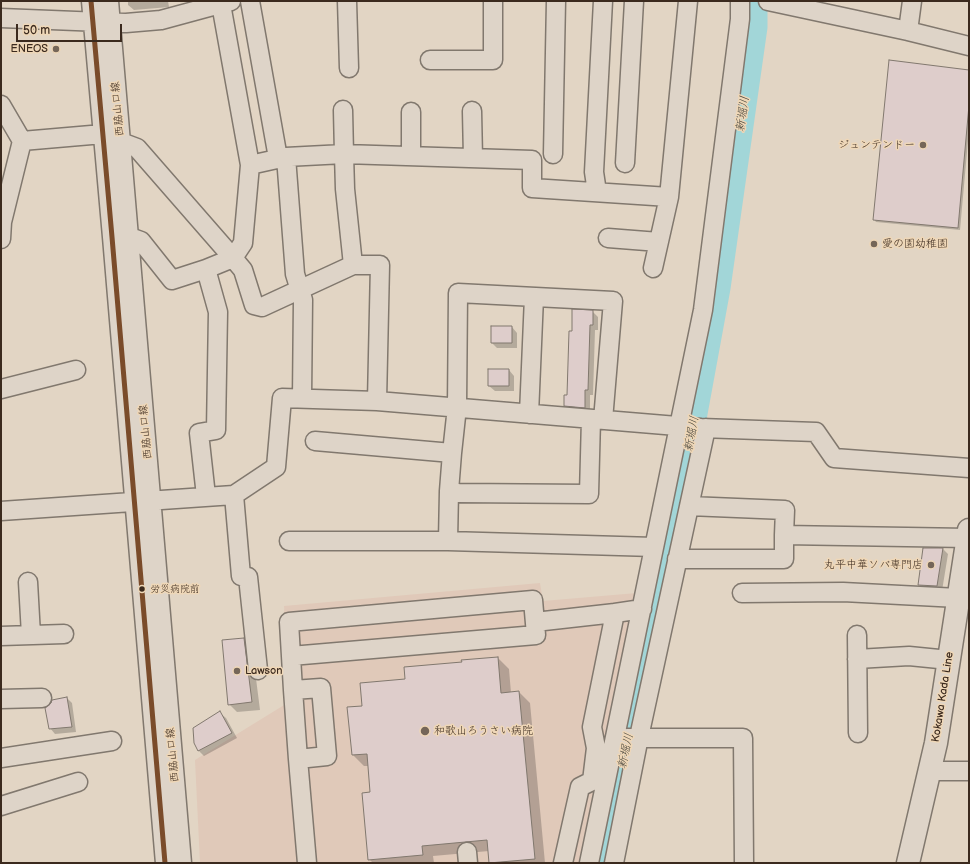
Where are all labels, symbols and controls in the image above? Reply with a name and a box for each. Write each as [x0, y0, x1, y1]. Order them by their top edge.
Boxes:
scale bar [18, 16, 124, 42]
text: 50 m [23, 23, 50, 38]
place label: ENEOS [10, 42, 48, 56]
marker: ENEOS [51, 44, 61, 54]
street label: 西脇山口線 [109, 81, 127, 137]
water label: 新堀川 [733, 95, 753, 133]
place label: ジュンテンドー [838, 138, 915, 152]
marker: ジュンテンドー [918, 140, 928, 150]
place label: 愛の園幼稚園 [882, 237, 948, 251]
marker: 愛の園幼稚園 [869, 239, 879, 249]
street label: 西脇山口線 [137, 404, 155, 460]
water label: 新堀川 [682, 415, 702, 453]
place label: 丸平中華ソバ専門店 [824, 558, 923, 572]
marker: 丸平中華ソバ専門店 [926, 560, 936, 570]
place label: 労災病院前 [150, 583, 200, 595]
marker: 労災病院前 [137, 584, 147, 594]
street label: Kokawa Kada Line [929, 651, 957, 743]
place label: Lawson [245, 664, 282, 678]
marker: Lawson [232, 666, 242, 676]
place label: 和歌山ろうさい病院 [434, 724, 533, 738]
marker: 和歌山ろうさい病院 [419, 725, 431, 737]
street label: 西脇山口線 [164, 727, 182, 783]
water label: 新堀川 [615, 732, 637, 770]

